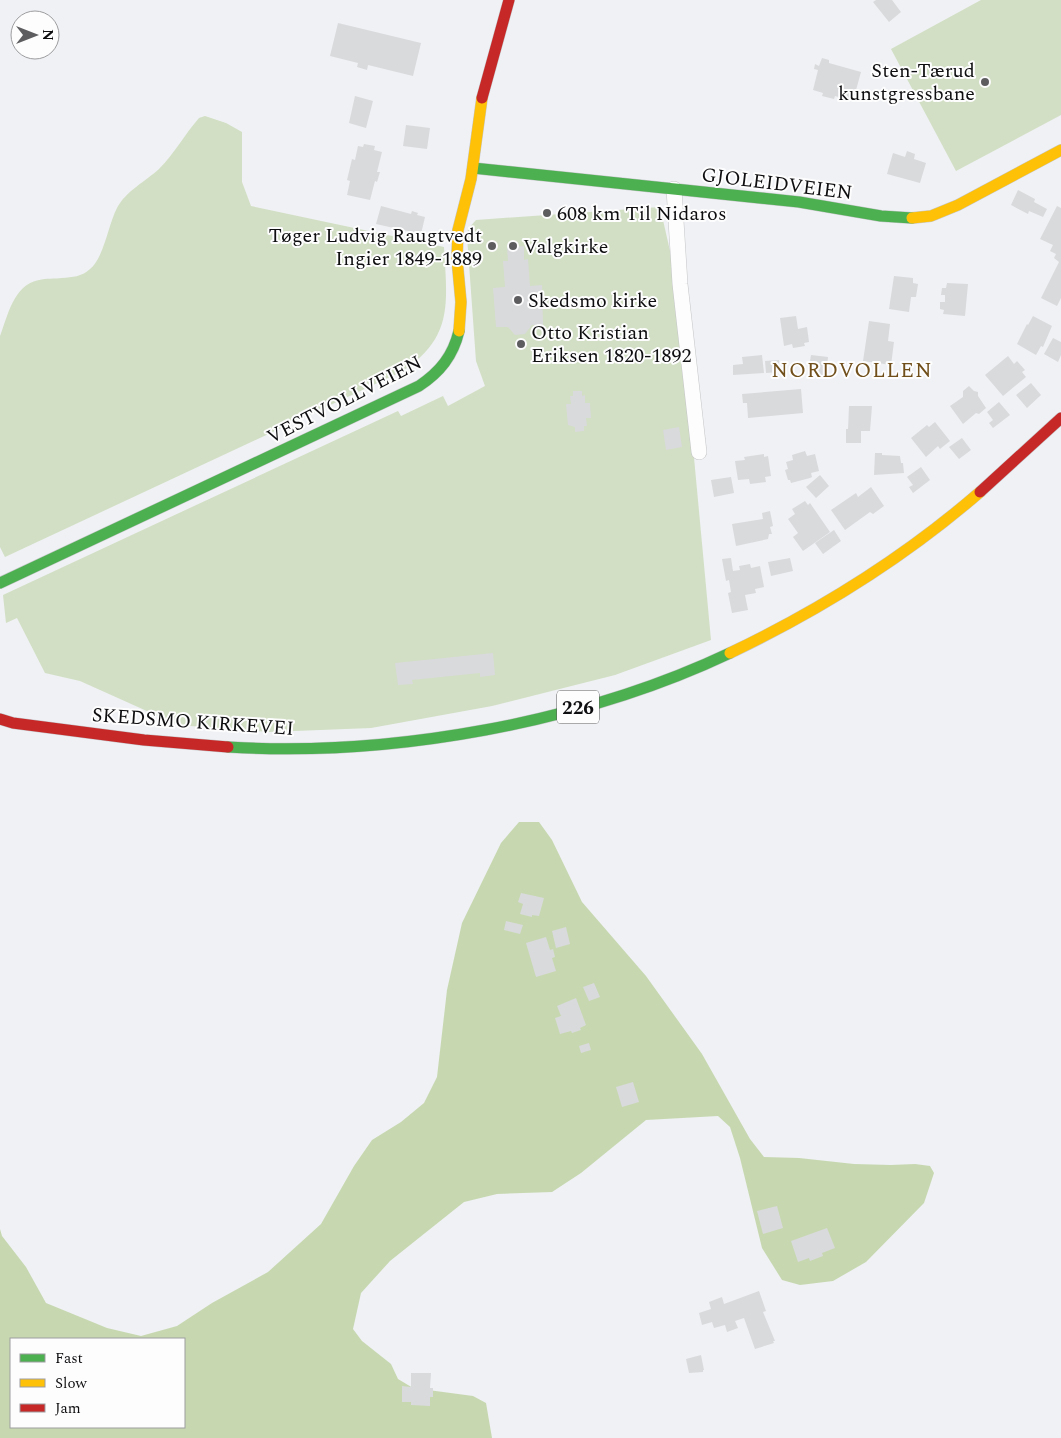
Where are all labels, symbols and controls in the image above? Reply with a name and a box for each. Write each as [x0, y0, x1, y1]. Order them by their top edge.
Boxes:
north arrow [10, 10, 60, 60]
text: N [37, 29, 58, 41]
place label: Sten-Tærud kunstgressbane [838, 56, 975, 109]
marker: Sten-Tærud kunstgressbane [979, 76, 991, 88]
street label: GJOLEIDVEIEN [700, 160, 854, 208]
place label: 608 km Til Nidaros [557, 199, 727, 229]
marker: 608 km Til Nidaros [541, 207, 553, 219]
place label: Tøger Ludvig Raugtvedt Ingier 1849-1889 [269, 221, 482, 274]
place label: Valgkirke [523, 232, 608, 262]
marker: Tøger Ludvig Raugtvedt Ingier 1849-1889 [486, 240, 498, 252]
marker: Valgkirke [507, 240, 519, 252]
place label: Skedsmo kirke [528, 286, 657, 316]
marker: Skedsmo kirke [512, 294, 524, 306]
place label: Otto Kristian Eriksen 1820-1892 [531, 318, 691, 371]
marker: Otto Kristian Eriksen 1820-1892 [515, 338, 527, 350]
street label: VESTVOLLVEIEN [262, 348, 427, 452]
district label: NORDVOLLEN [771, 355, 933, 387]
road number: 226 [557, 690, 599, 724]
street label: SKEDSMO KIRKEVEI [91, 700, 295, 744]
legend [10, 1338, 185, 1428]
text: Fast [55, 1347, 83, 1370]
text: Slow [55, 1372, 87, 1395]
text: Jam [55, 1397, 81, 1420]

